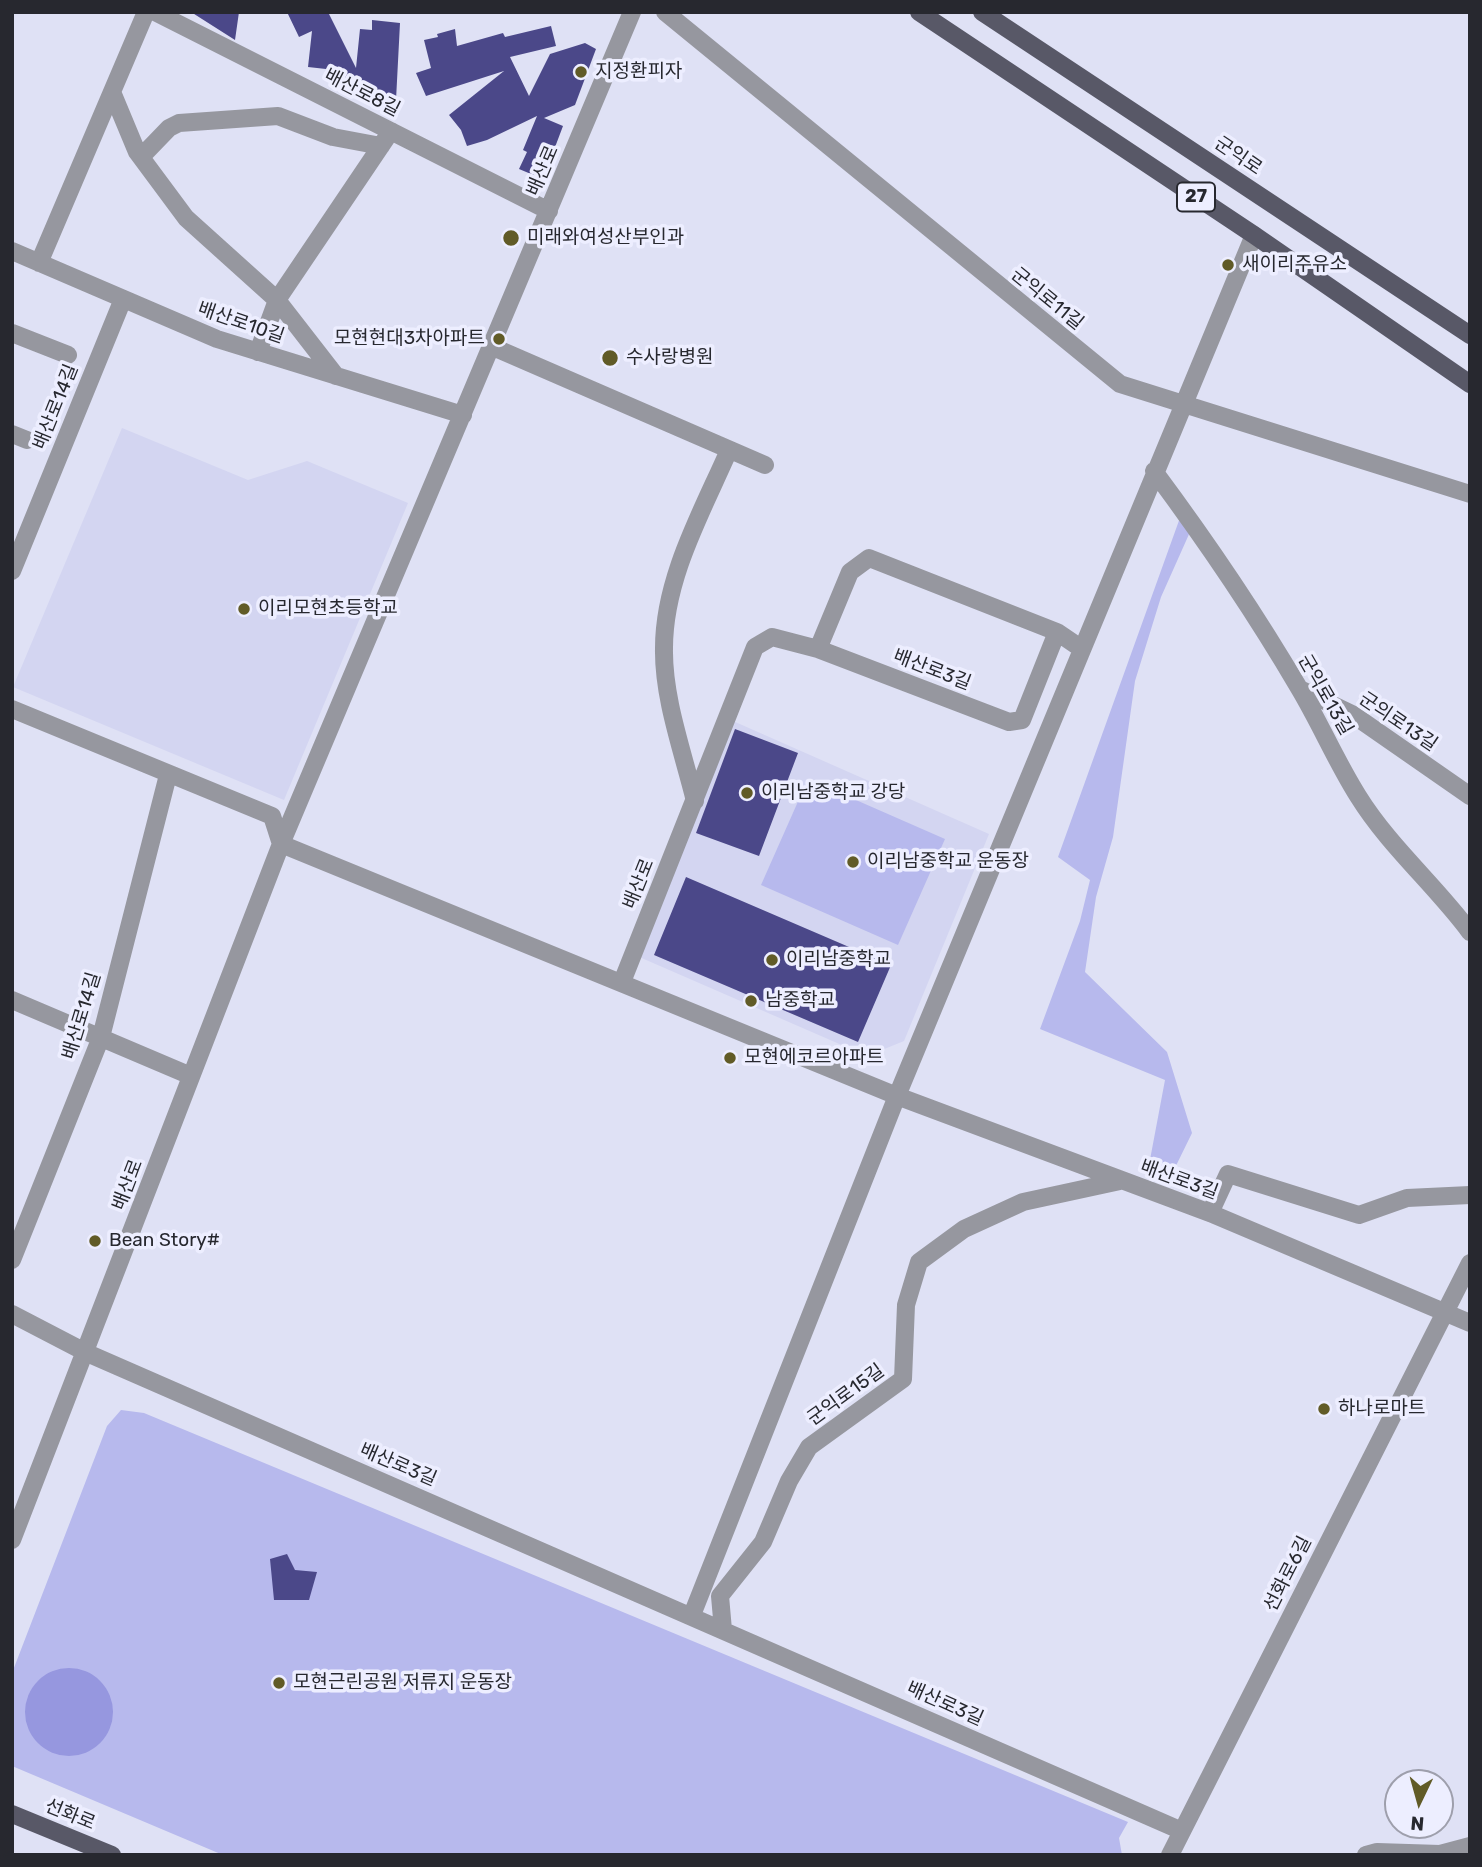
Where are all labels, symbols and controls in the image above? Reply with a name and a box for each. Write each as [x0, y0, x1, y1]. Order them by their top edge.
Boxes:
place label: 지정환피자 [595, 61, 682, 83]
street label: 배산로8길 [320, 64, 404, 122]
marker: 지정환피자 [573, 64, 589, 80]
street label: 군익로 [1210, 132, 1266, 180]
street label: 배산로 [522, 142, 564, 200]
road number: 27 [1177, 182, 1215, 212]
place label: 미래와여성산부인과 [527, 227, 684, 249]
marker: 미래와여성산부인과 [501, 228, 521, 248]
place label: 새이리주유소 [1242, 254, 1347, 276]
marker: 새이리주유소 [1220, 257, 1236, 273]
street label: 군익로11길 [1006, 263, 1088, 335]
street label: 배산로10길 [195, 298, 287, 348]
place label: 모현현대3차아파트 [334, 328, 485, 350]
marker: 모현현대3차아파트 [491, 331, 507, 347]
place label: 수사랑병원 [626, 347, 713, 369]
marker: 수사랑병원 [600, 348, 620, 368]
street label: 배산로14길 [29, 361, 83, 453]
place label: 이리모현초등학교 [258, 598, 398, 620]
marker: 이리모현초등학교 [236, 601, 252, 617]
street label: 배산로3길 [890, 645, 974, 695]
street label: 군익로13길 [1293, 651, 1357, 739]
street label: 군의로13길 [1355, 688, 1441, 756]
place label: 이리남중학교 강당 [761, 782, 905, 804]
marker: 이리남중학교 강당 [739, 785, 755, 801]
place label: 이리남중학교 운동장 [867, 851, 1029, 873]
marker: 이리남중학교 운동장 [845, 854, 861, 870]
street label: 배산로 [619, 855, 659, 913]
place label: 이리남중학교 [786, 949, 891, 971]
marker: 이리남중학교 [764, 952, 780, 968]
street label: 배산로14길 [58, 970, 106, 1062]
place label: 남중학교 [765, 990, 835, 1012]
marker: 남중학교 [743, 993, 759, 1009]
place label: 모현에코르아파트 [744, 1047, 884, 1069]
marker: 모현에코르아파트 [722, 1050, 738, 1066]
street label: 배산로3길 [1137, 1155, 1221, 1205]
street label: 배산로 [108, 1156, 148, 1214]
place label: Bean Story# [109, 1230, 220, 1252]
marker: Bean Story# [87, 1233, 103, 1249]
street label: 군익로15길 [803, 1360, 889, 1430]
place label: 하나로마트 [1338, 1398, 1425, 1420]
marker: 하나로마트 [1316, 1401, 1332, 1417]
street label: 배산로3길 [356, 1439, 440, 1491]
street label: 선화로6길 [1259, 1533, 1317, 1615]
place label: 모현근린공원 저류지 운동장 [293, 1672, 512, 1694]
marker: 모현근린공원 저류지 운동장 [271, 1675, 287, 1691]
street label: 배산로3길 [903, 1677, 987, 1731]
north arrow [1384, 1769, 1454, 1839]
street label: 선화로 [41, 1795, 99, 1835]
text: N [1409, 1811, 1425, 1835]

